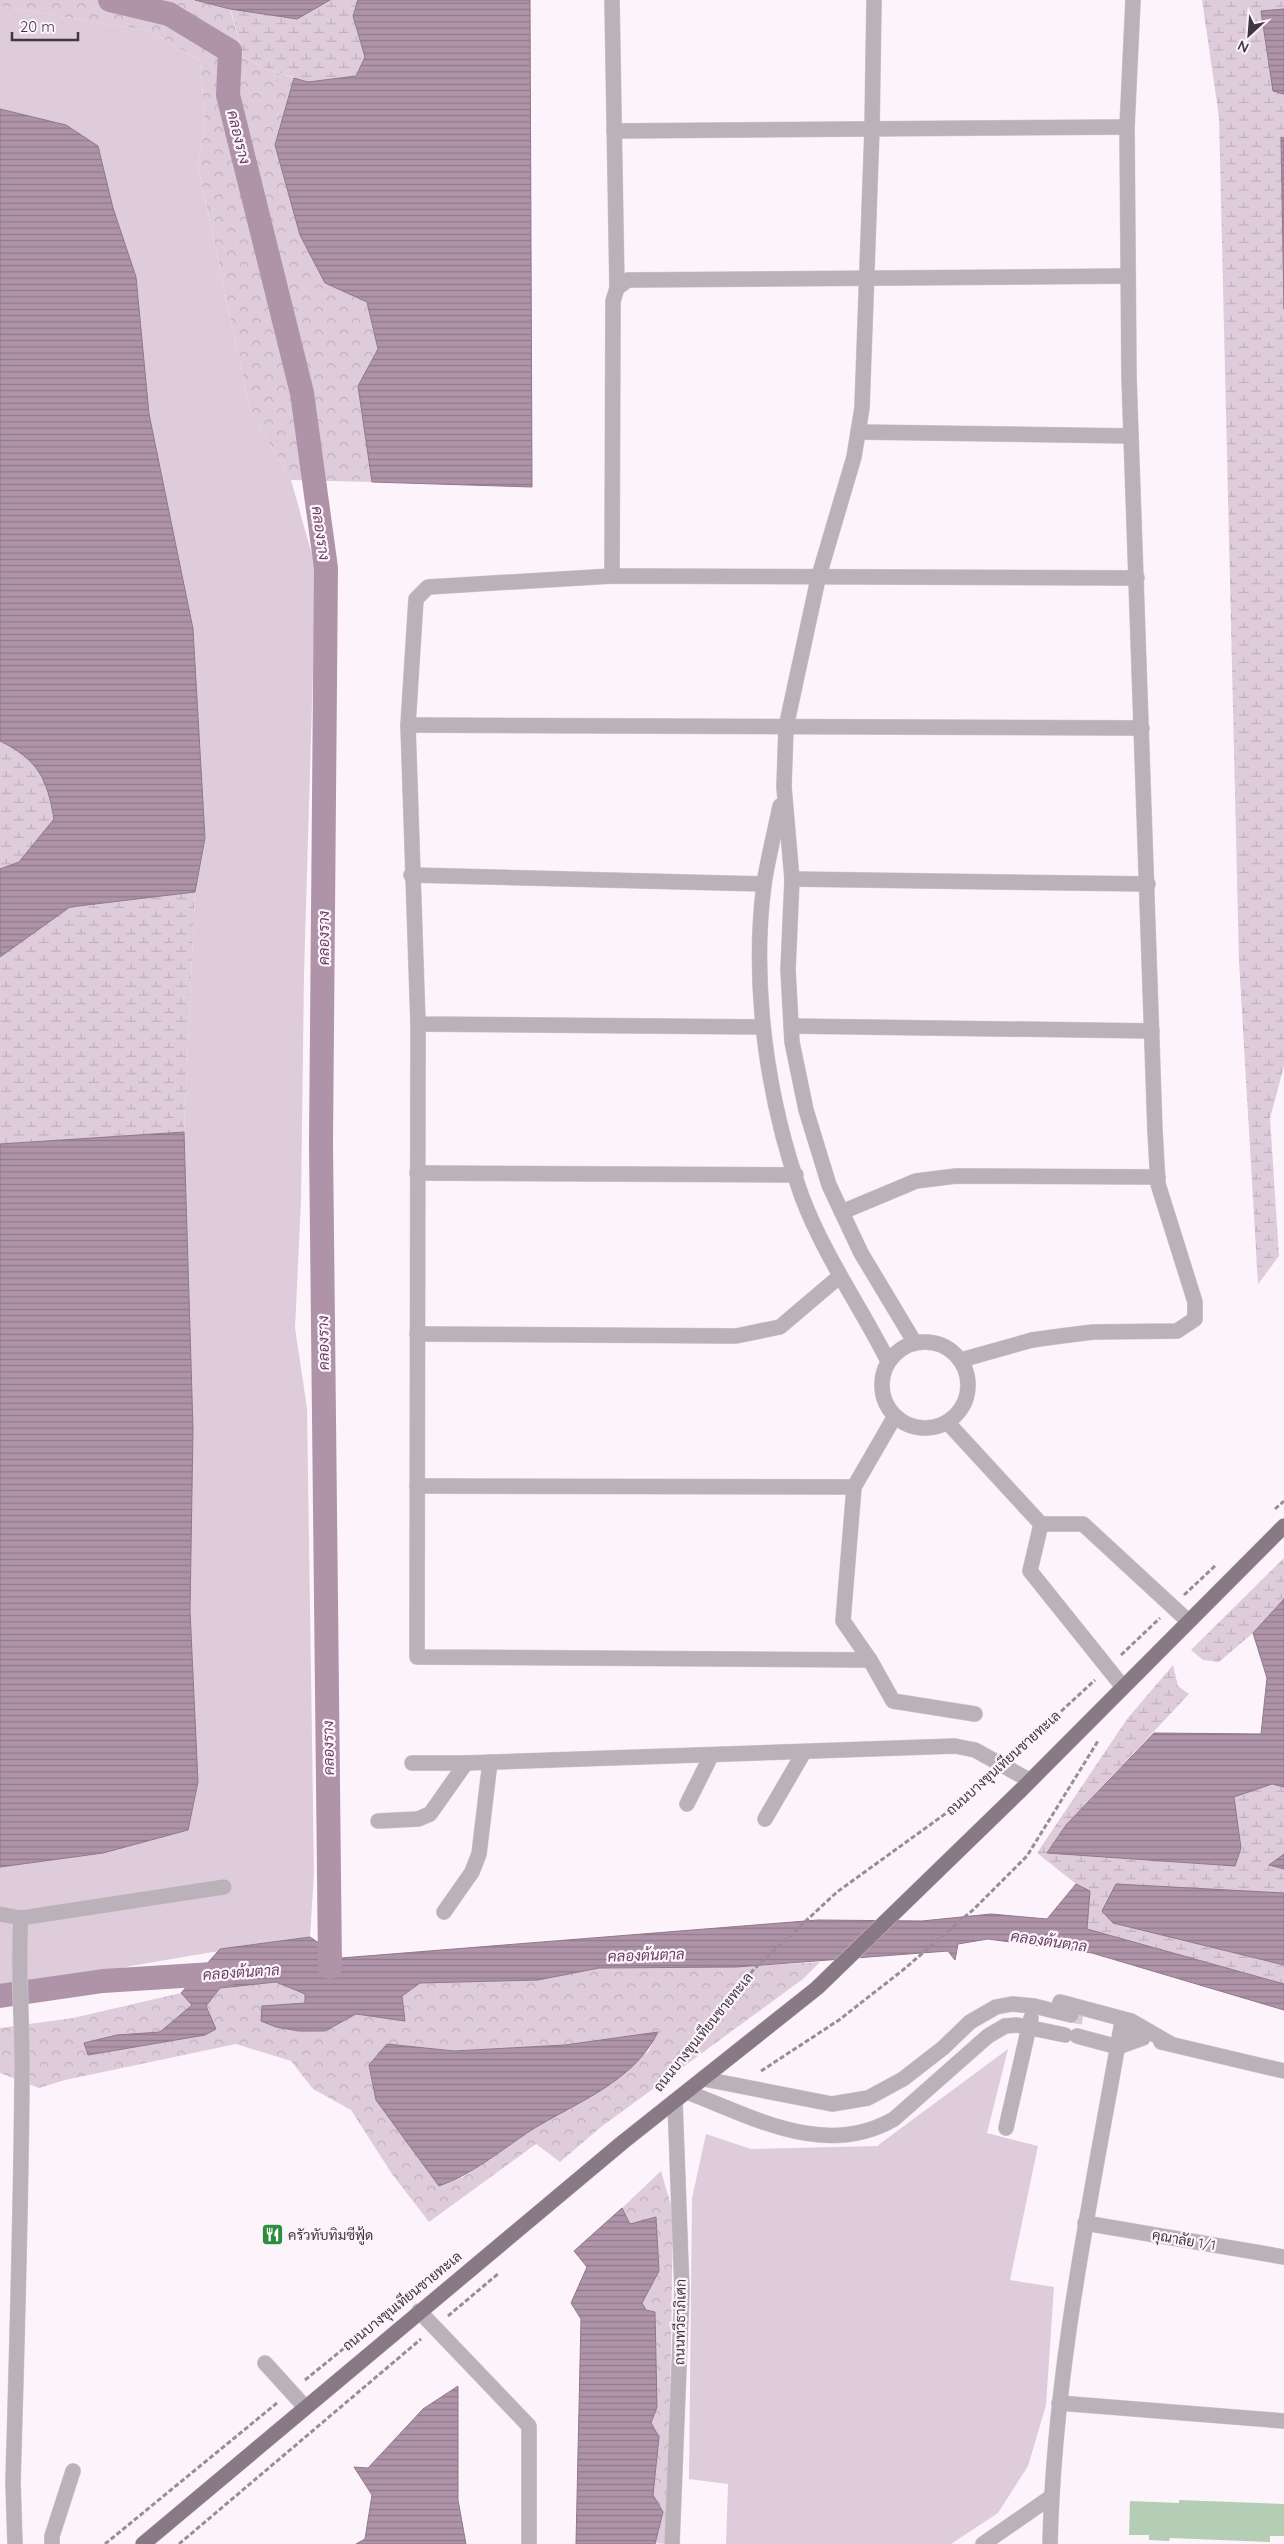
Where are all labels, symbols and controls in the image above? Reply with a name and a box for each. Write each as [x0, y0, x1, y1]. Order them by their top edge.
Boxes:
scale bar [12, 10, 79, 42]
north arrow [1224, 10, 1274, 60]
text: 20 m [20, 17, 55, 36]
text: N [1235, 36, 1252, 57]
water label: คลองราง [223, 108, 255, 166]
water label: คลองราง [308, 505, 334, 562]
water label: คลองราง [314, 910, 333, 965]
water label: คลองราง [313, 1315, 333, 1371]
street label: ถนนบางขุนเทียนชายทะเล [942, 1707, 1065, 1820]
water label: คลองราง [318, 1720, 338, 1776]
water label: คลองต้นตาล [1009, 1926, 1089, 1956]
water label: คลองต้นตาล [607, 1944, 685, 1966]
water label: คลองต้นตาล [202, 1960, 280, 1984]
street label: ถนนบางขุนเทียนชายทะเล [649, 1969, 757, 2096]
restaurant icon: ครัวทับทิมซีฟู้ด [260, 2223, 284, 2247]
place label: ครัวทับทิมซีฟู้ด [288, 2226, 373, 2245]
street label: คุณาลัย 1/1 [1151, 2226, 1217, 2255]
street label: ถนนบางขุนเทียนชายทะเล [339, 2247, 466, 2355]
street label: ถนนทวีธาภิเศก [670, 2279, 690, 2365]

